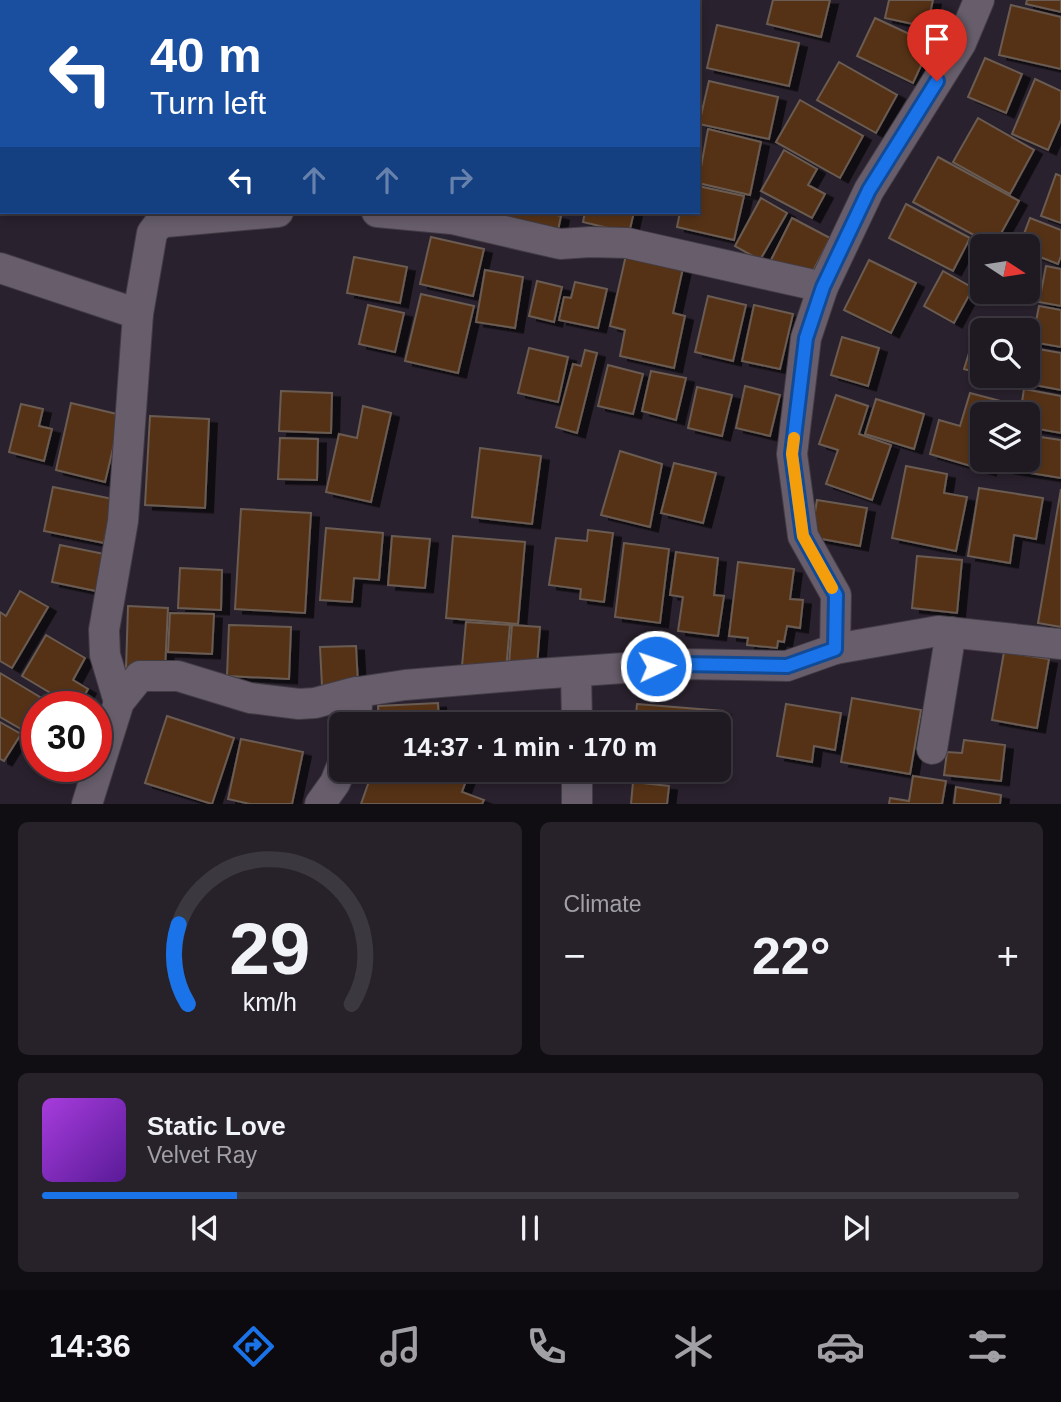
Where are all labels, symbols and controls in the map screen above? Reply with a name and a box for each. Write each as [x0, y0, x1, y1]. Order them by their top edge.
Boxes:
pin [907, 9, 967, 81]
icon: arrive [918, 20, 956, 58]
icon: left [35, 28, 126, 119]
text: 40 m [150, 28, 262, 82]
text: Turn left [150, 85, 266, 121]
icon: left [222, 161, 260, 199]
icon: ahead [295, 161, 333, 199]
icon: ahead [368, 161, 406, 199]
icon: right [441, 161, 479, 199]
north arrow [970, 234, 1040, 304]
map controls [970, 234, 1040, 472]
button: search [970, 318, 1040, 388]
button: layers [970, 402, 1040, 472]
position arrow [619, 629, 693, 703]
speed limit sign: 30 [21, 691, 112, 782]
text: 14:37 · 1 min · 170 m [403, 732, 657, 762]
text: Climate [564, 891, 641, 917]
text: 29 [229, 909, 310, 990]
text: 22° [752, 927, 831, 985]
text: − [564, 935, 586, 977]
text: + [997, 935, 1019, 977]
text: km/h [243, 988, 297, 1016]
text: Static Love [147, 1111, 286, 1141]
text: Velvet Ray [147, 1142, 257, 1168]
icon: previous [186, 1209, 224, 1247]
icon: pause [511, 1209, 549, 1247]
icon: next [837, 1209, 875, 1247]
icon: directions [229, 1322, 278, 1371]
icon: music [376, 1322, 425, 1371]
icon: phone [522, 1322, 571, 1371]
icon: climate [669, 1322, 718, 1371]
icon: car [816, 1322, 865, 1371]
icon: filters [963, 1322, 1012, 1371]
text: 14:36 [49, 1328, 131, 1364]

